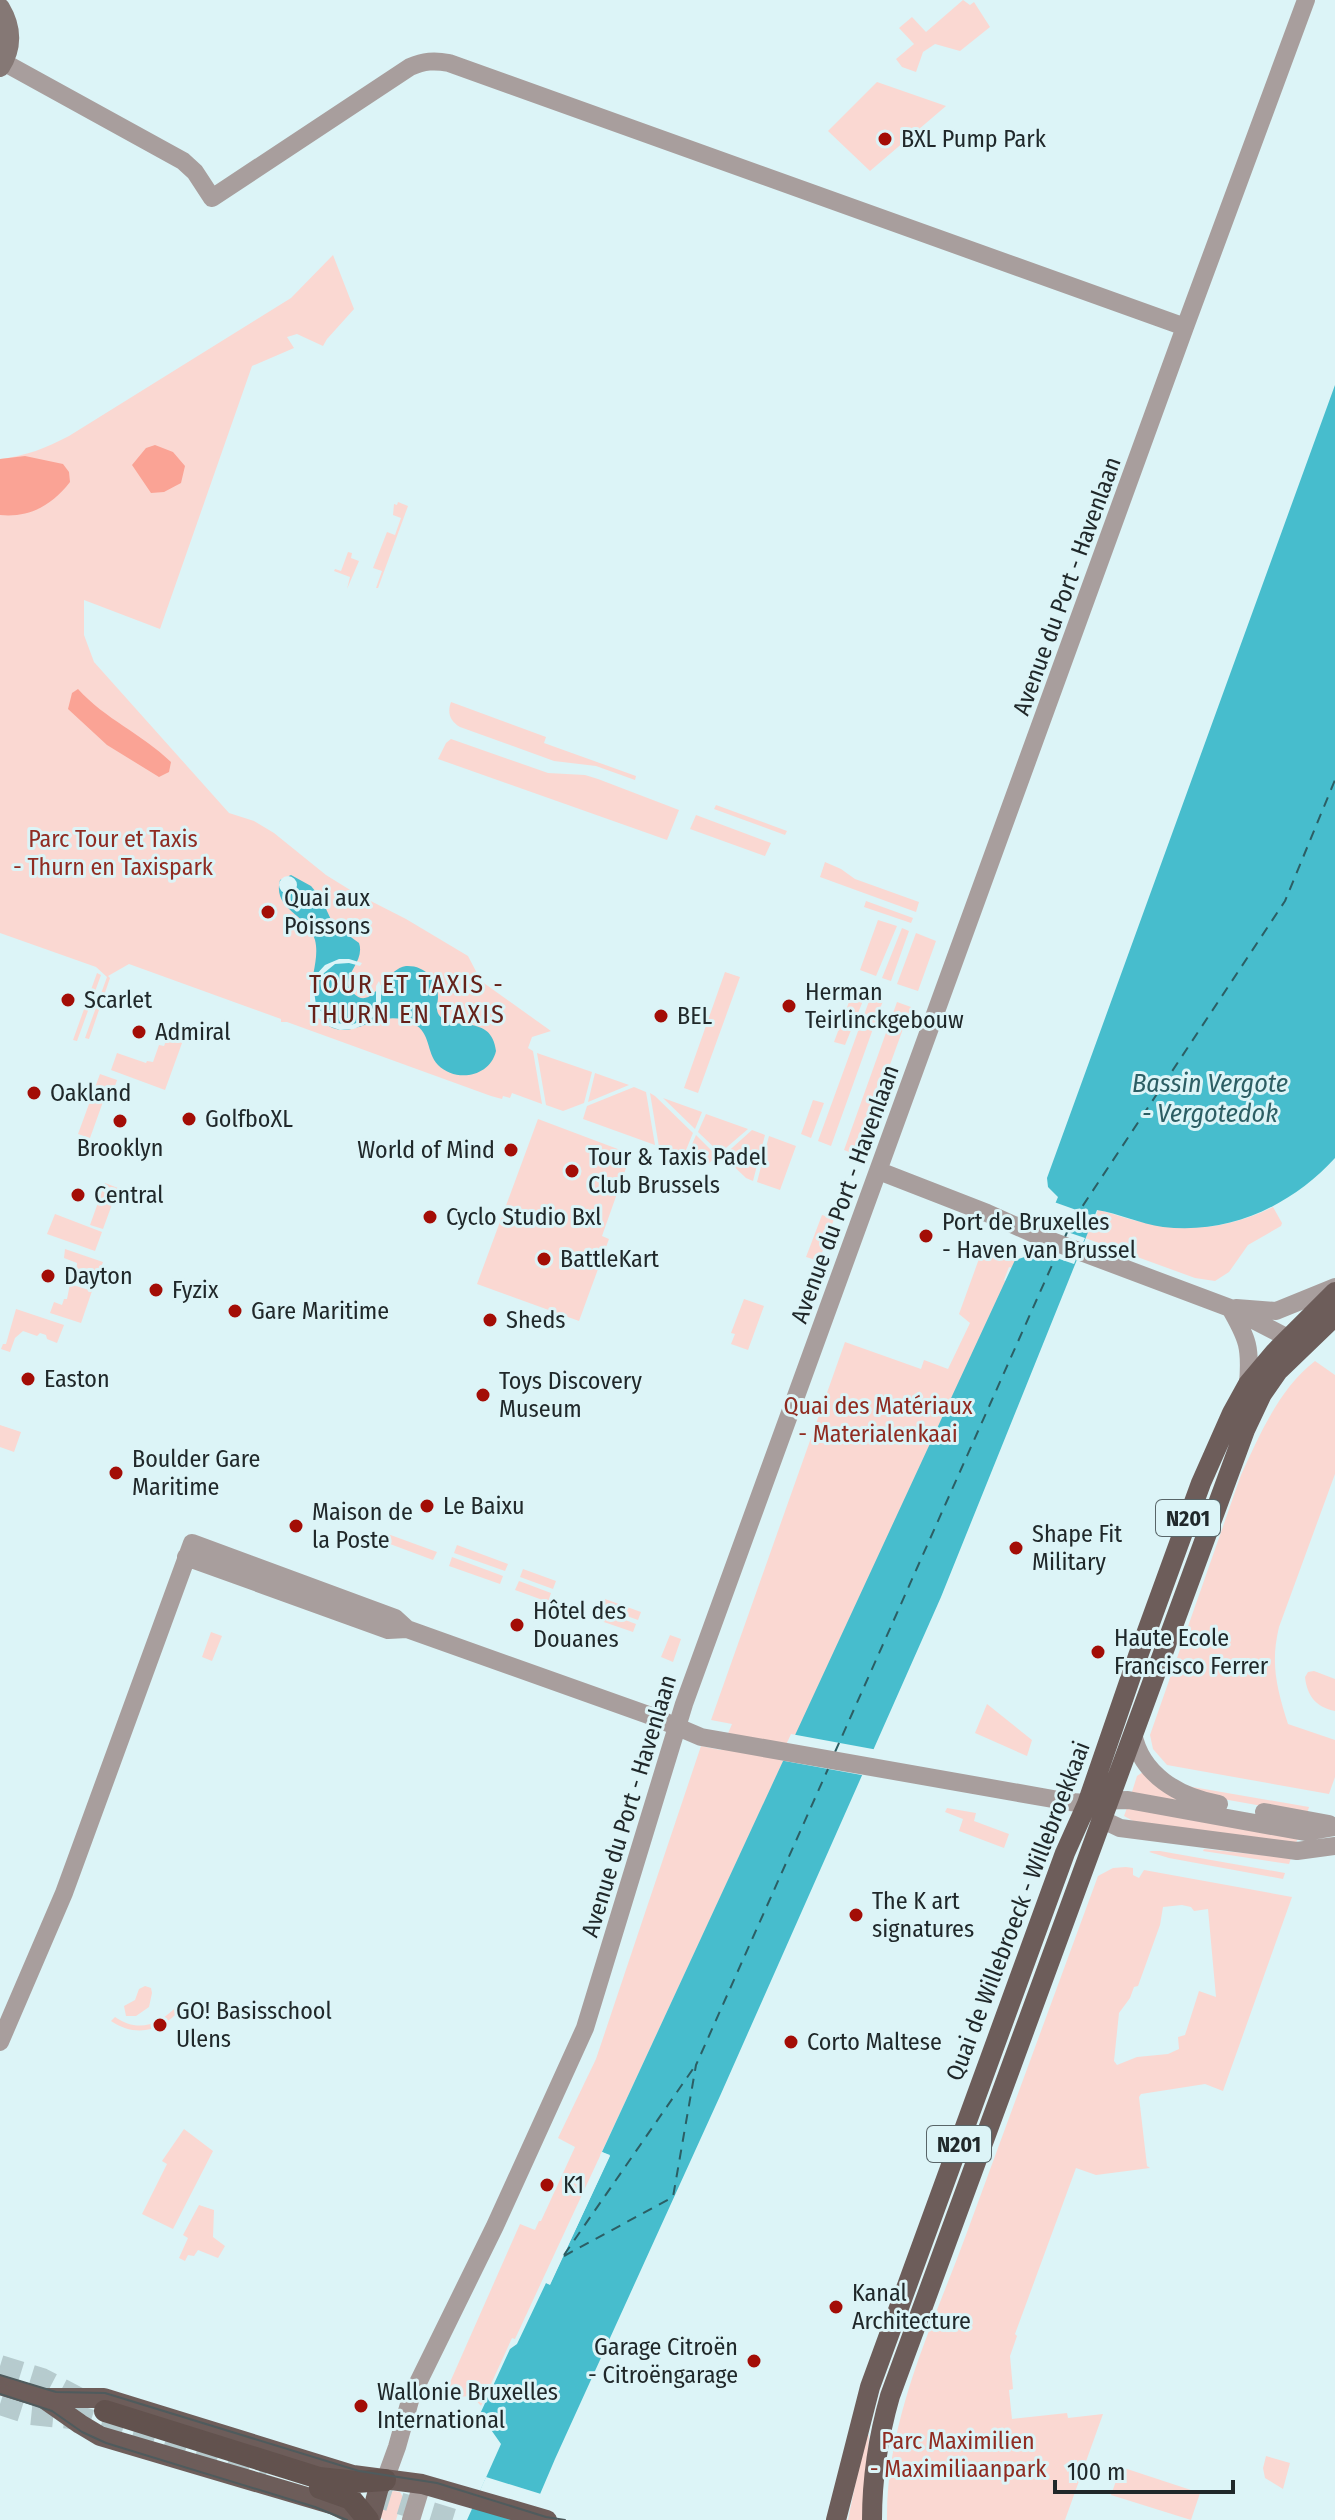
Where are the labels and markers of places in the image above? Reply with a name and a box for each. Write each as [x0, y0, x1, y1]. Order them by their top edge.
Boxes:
place label: BXL Pump Park [901, 125, 1047, 153]
marker: BXL Pump Park [876, 130, 894, 148]
place label: Quai aux Poissons [284, 884, 370, 940]
marker: Quai aux Poissons [259, 903, 277, 921]
place label: Herman Teirlinckgebouw [805, 978, 964, 1034]
place label: Scarlet [84, 986, 152, 1014]
marker: Scarlet [59, 991, 77, 1009]
marker: Herman Teirlinckgebouw [780, 997, 798, 1015]
place label: BEL [677, 1002, 712, 1030]
marker: BEL [652, 1007, 670, 1025]
place label: Admiral [155, 1018, 230, 1046]
marker: Admiral [130, 1023, 148, 1041]
place label: Oakland [50, 1079, 131, 1107]
marker: Oakland [25, 1084, 43, 1102]
place label: GolfboXL [205, 1105, 293, 1133]
marker: GolfboXL [180, 1110, 198, 1128]
marker: Brooklyn [111, 1112, 129, 1130]
place label: Brooklyn [77, 1134, 163, 1162]
place label: World of Mind [357, 1136, 495, 1164]
marker: World of Mind [502, 1141, 520, 1159]
place label: Tour & Taxis Padel Club Brussels [588, 1143, 767, 1199]
marker: Tour & Taxis Padel Club Brussels [563, 1162, 581, 1180]
place label: Central [94, 1181, 164, 1209]
marker: Central [69, 1186, 87, 1204]
place label: Cyclo Studio Bxl [446, 1203, 602, 1231]
marker: Cyclo Studio Bxl [421, 1208, 439, 1226]
place label: Port de Bruxelles - Haven van Brussel [942, 1208, 1136, 1264]
marker: Port de Bruxelles - Haven van Brussel [917, 1227, 935, 1245]
place label: BattleKart [560, 1245, 659, 1273]
marker: BattleKart [535, 1250, 553, 1268]
place label: Dayton [64, 1262, 133, 1290]
marker: Dayton [39, 1267, 57, 1285]
place label: Fyzix [172, 1276, 219, 1304]
marker: Fyzix [147, 1281, 165, 1299]
place label: Gare Maritime [251, 1297, 389, 1325]
marker: Gare Maritime [226, 1302, 244, 1320]
place label: Sheds [506, 1306, 566, 1334]
marker: Sheds [481, 1311, 499, 1329]
place label: Easton [44, 1365, 110, 1393]
place label: Toys Discovery Museum [499, 1367, 642, 1423]
marker: Easton [19, 1370, 37, 1388]
marker: Toys Discovery Museum [474, 1386, 492, 1404]
place label: Boulder Gare Maritime [132, 1445, 260, 1501]
marker: Boulder Gare Maritime [107, 1464, 125, 1482]
place label: Le Baixu [443, 1492, 524, 1520]
marker: Le Baixu [418, 1497, 436, 1515]
place label: Maison de la Poste [312, 1498, 413, 1554]
marker: Maison de la Poste [287, 1517, 305, 1535]
place label: Shape Fit Military [1032, 1520, 1122, 1576]
marker: Shape Fit Military [1007, 1539, 1025, 1557]
place label: Hôtel des Douanes [533, 1597, 626, 1653]
marker: Hôtel des Douanes [508, 1616, 526, 1634]
place label: Haute Ecole Francisco Ferrer [1114, 1624, 1269, 1680]
marker: Haute Ecole Francisco Ferrer [1089, 1643, 1107, 1661]
place label: The K art signatures [872, 1887, 974, 1943]
marker: The K art signatures [847, 1906, 865, 1924]
place label: GO! Basisschool Ulens [176, 1997, 332, 2053]
marker: GO! Basisschool Ulens [151, 2016, 169, 2034]
place label: Corto Maltese [807, 2028, 942, 2056]
marker: Corto Maltese [782, 2033, 800, 2051]
place label: K1 [563, 2171, 584, 2199]
marker: K1 [538, 2176, 556, 2194]
place label: Kanal Architecture [852, 2279, 971, 2335]
marker: Kanal Architecture [827, 2298, 845, 2316]
place label: Garage Citroën - Citroëngarage [588, 2333, 738, 2389]
marker: Garage Citroën - Citroëngarage [745, 2352, 763, 2370]
place label: Wallonie Bruxelles International [377, 2378, 558, 2434]
marker: Wallonie Bruxelles International [352, 2397, 370, 2415]

